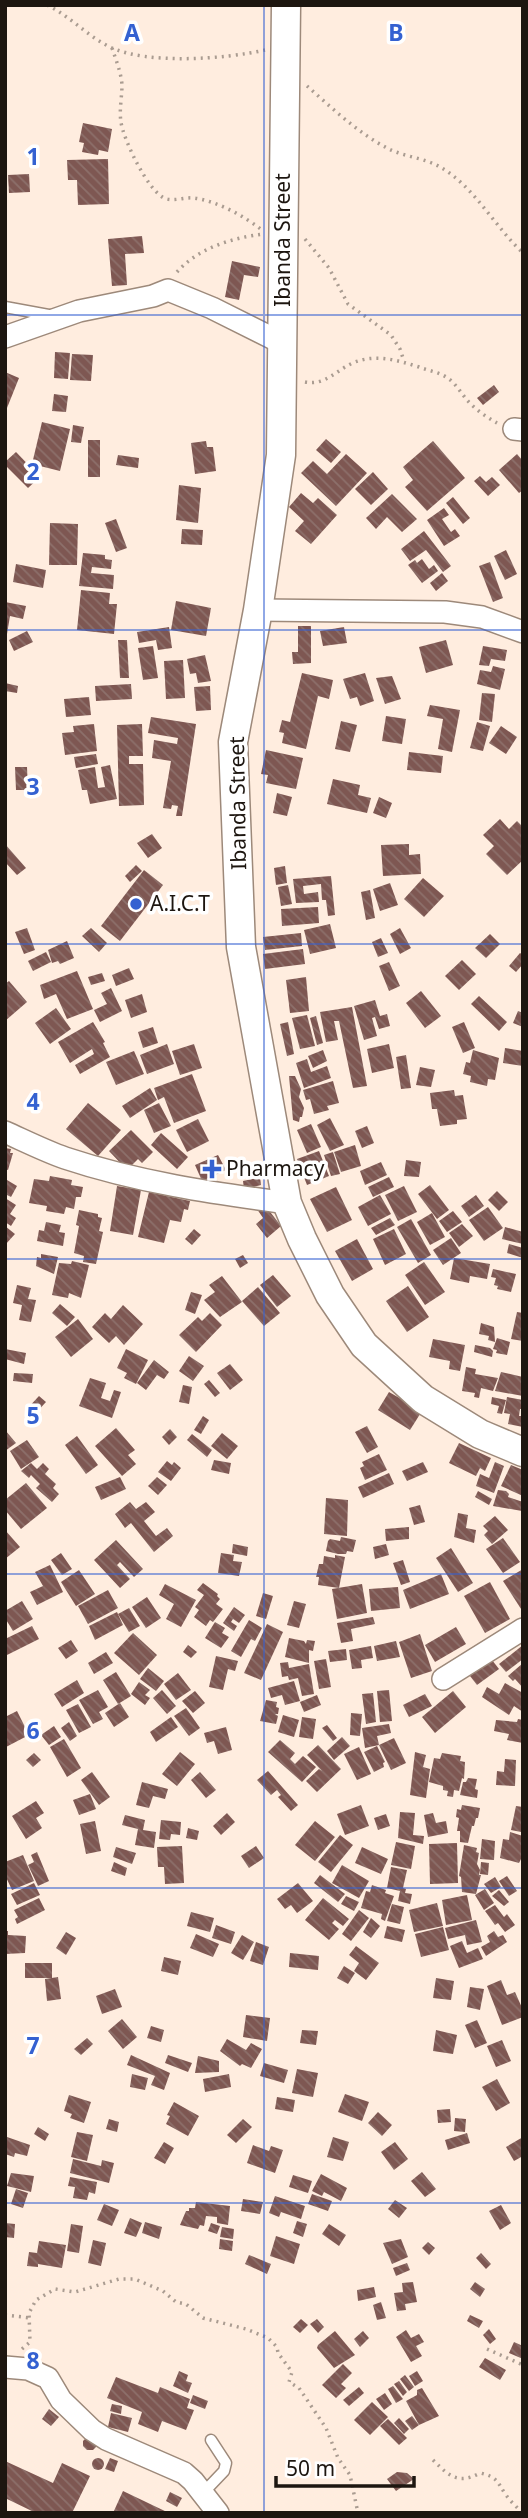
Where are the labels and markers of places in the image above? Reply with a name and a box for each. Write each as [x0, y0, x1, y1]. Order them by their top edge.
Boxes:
place label: A.I.C.T [150, 889, 210, 917]
marker: A.I.C.T [128, 896, 144, 912]
place label: Pharmacy [226, 1154, 325, 1182]
marker: Pharmacy [204, 1161, 220, 1177]

